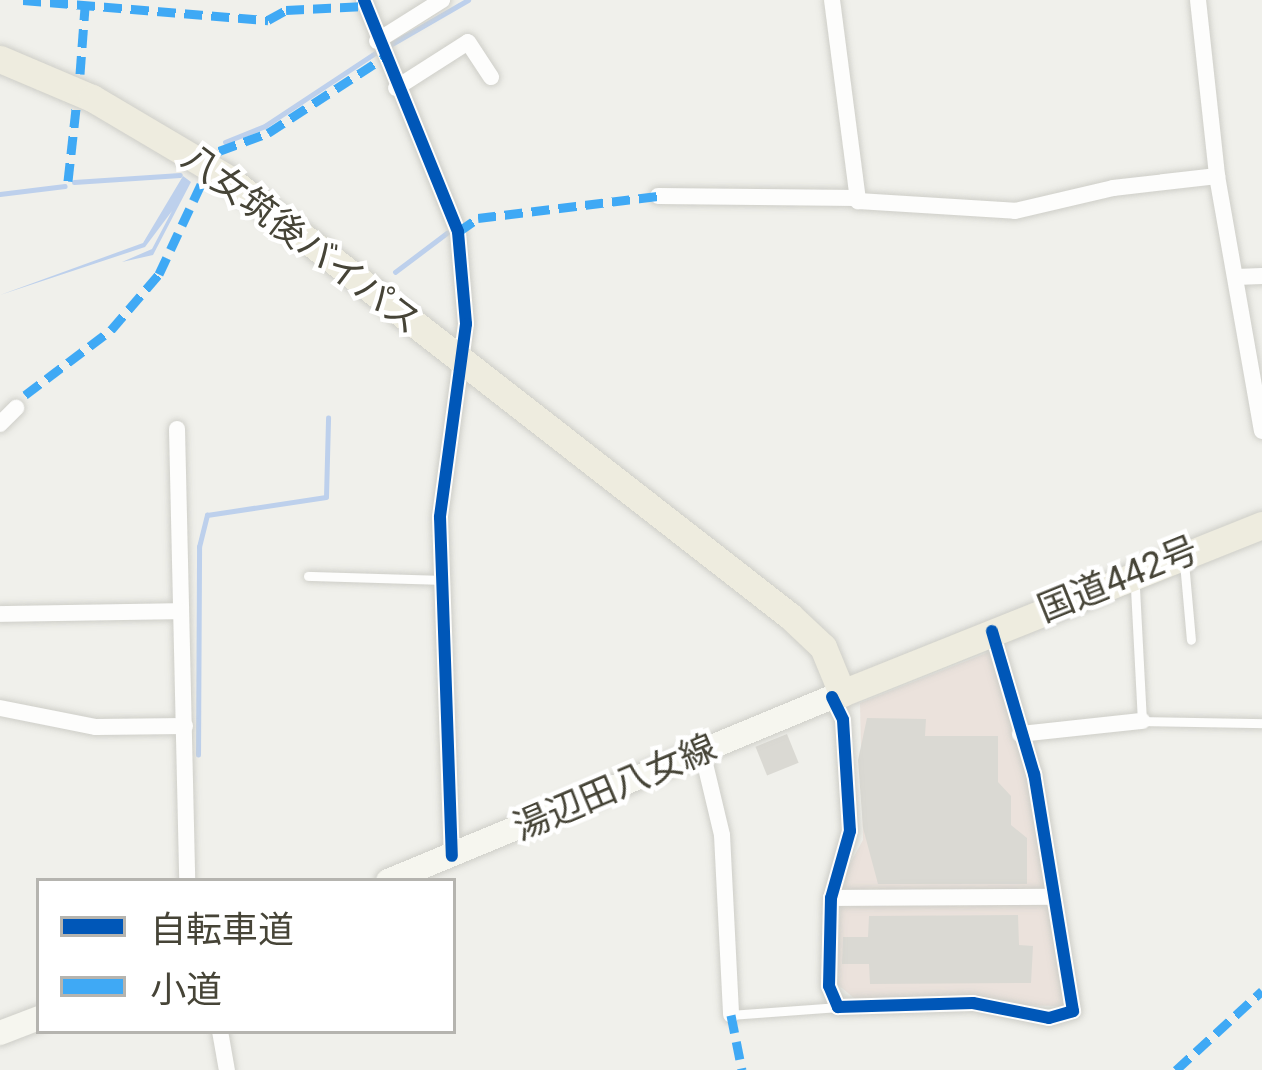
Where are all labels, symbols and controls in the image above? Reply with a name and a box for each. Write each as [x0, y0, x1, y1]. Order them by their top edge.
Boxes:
street label: 八女筑後バイパス [173, 136, 429, 344]
street label: 国道442号 [1032, 528, 1204, 632]
street label: 湯辺田八女線 [507, 726, 723, 850]
legend [36, 878, 456, 1034]
text: 自転車道 [150, 909, 294, 951]
text: 小道 [150, 969, 222, 1011]

